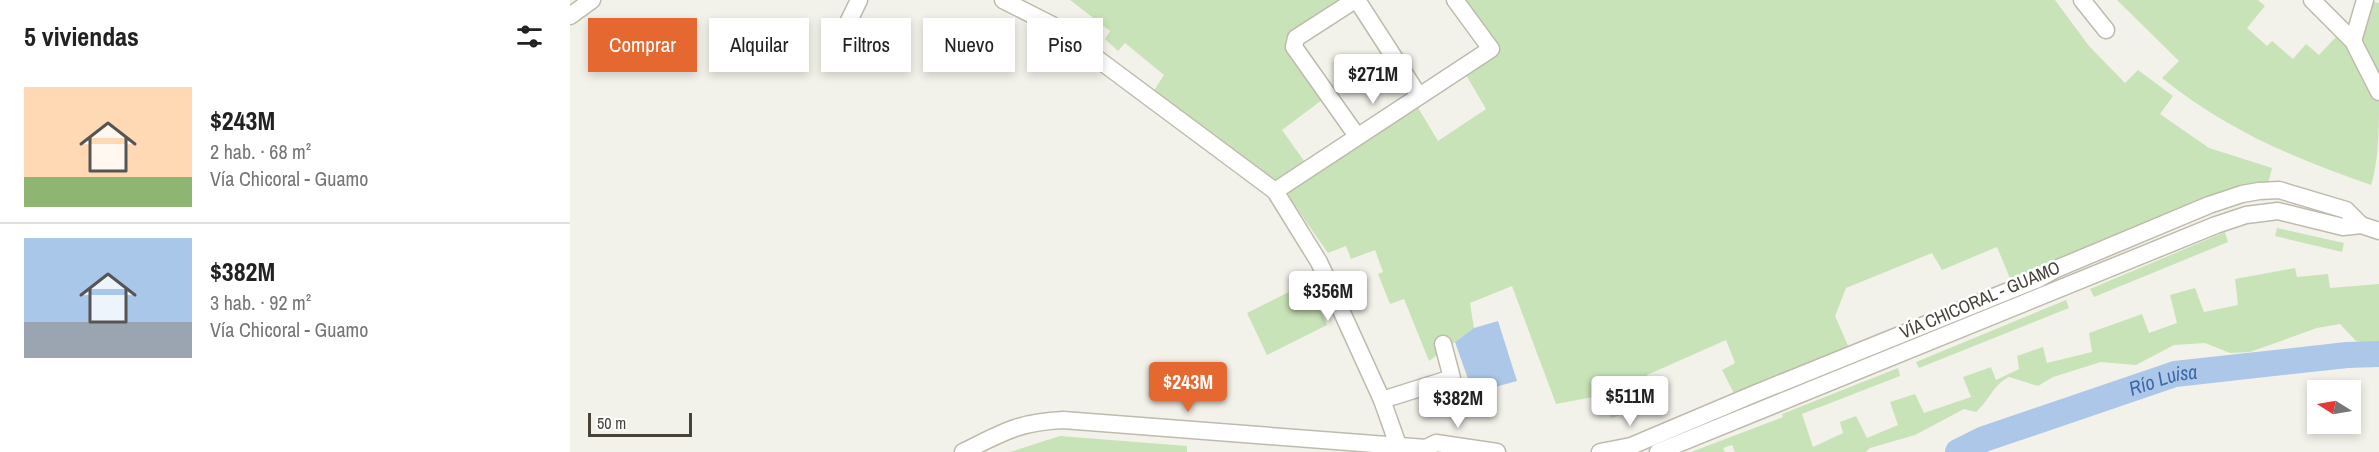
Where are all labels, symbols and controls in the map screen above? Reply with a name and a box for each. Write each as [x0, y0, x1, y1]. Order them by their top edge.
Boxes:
chip: Comprar [588, 18, 697, 72]
chip: Alquilar [709, 18, 809, 72]
chip: Filtros [821, 18, 911, 72]
chip: Nuevo [923, 18, 1015, 72]
chip: Piso [1027, 18, 1103, 72]
text: 5 viviendas [24, 19, 139, 54]
icon: filters [513, 20, 546, 53]
pin: $271M [1331, 54, 1415, 105]
text: $271M [1348, 60, 1398, 87]
text: $243M [210, 103, 275, 138]
icon: home [72, 111, 144, 183]
text: 2 hab. · 68 m² [210, 138, 311, 165]
text: Vía Chicoral - Guamo [210, 165, 368, 192]
text: $382M [210, 254, 275, 289]
street label: VÍA CHICORAL - GUAMO [1896, 254, 2064, 345]
icon: home [72, 262, 144, 334]
pin: $356M [1286, 271, 1370, 322]
text: $356M [1303, 277, 1353, 304]
text: 3 hab. · 92 m² [210, 289, 311, 316]
text: Vía Chicoral - Guamo [210, 316, 368, 343]
water label: Río Luisa [2125, 358, 2199, 402]
pin: $243M [1146, 362, 1230, 413]
text: $243M [1163, 368, 1213, 395]
pin: $511M [1588, 376, 1672, 427]
pin: $382M [1416, 378, 1500, 429]
north arrow [2307, 380, 2361, 434]
map controls [2307, 380, 2361, 434]
text: $511M [1605, 382, 1655, 409]
text: $382M [1433, 384, 1483, 411]
scale bar [588, 410, 692, 438]
text: 50 m [597, 412, 626, 434]

